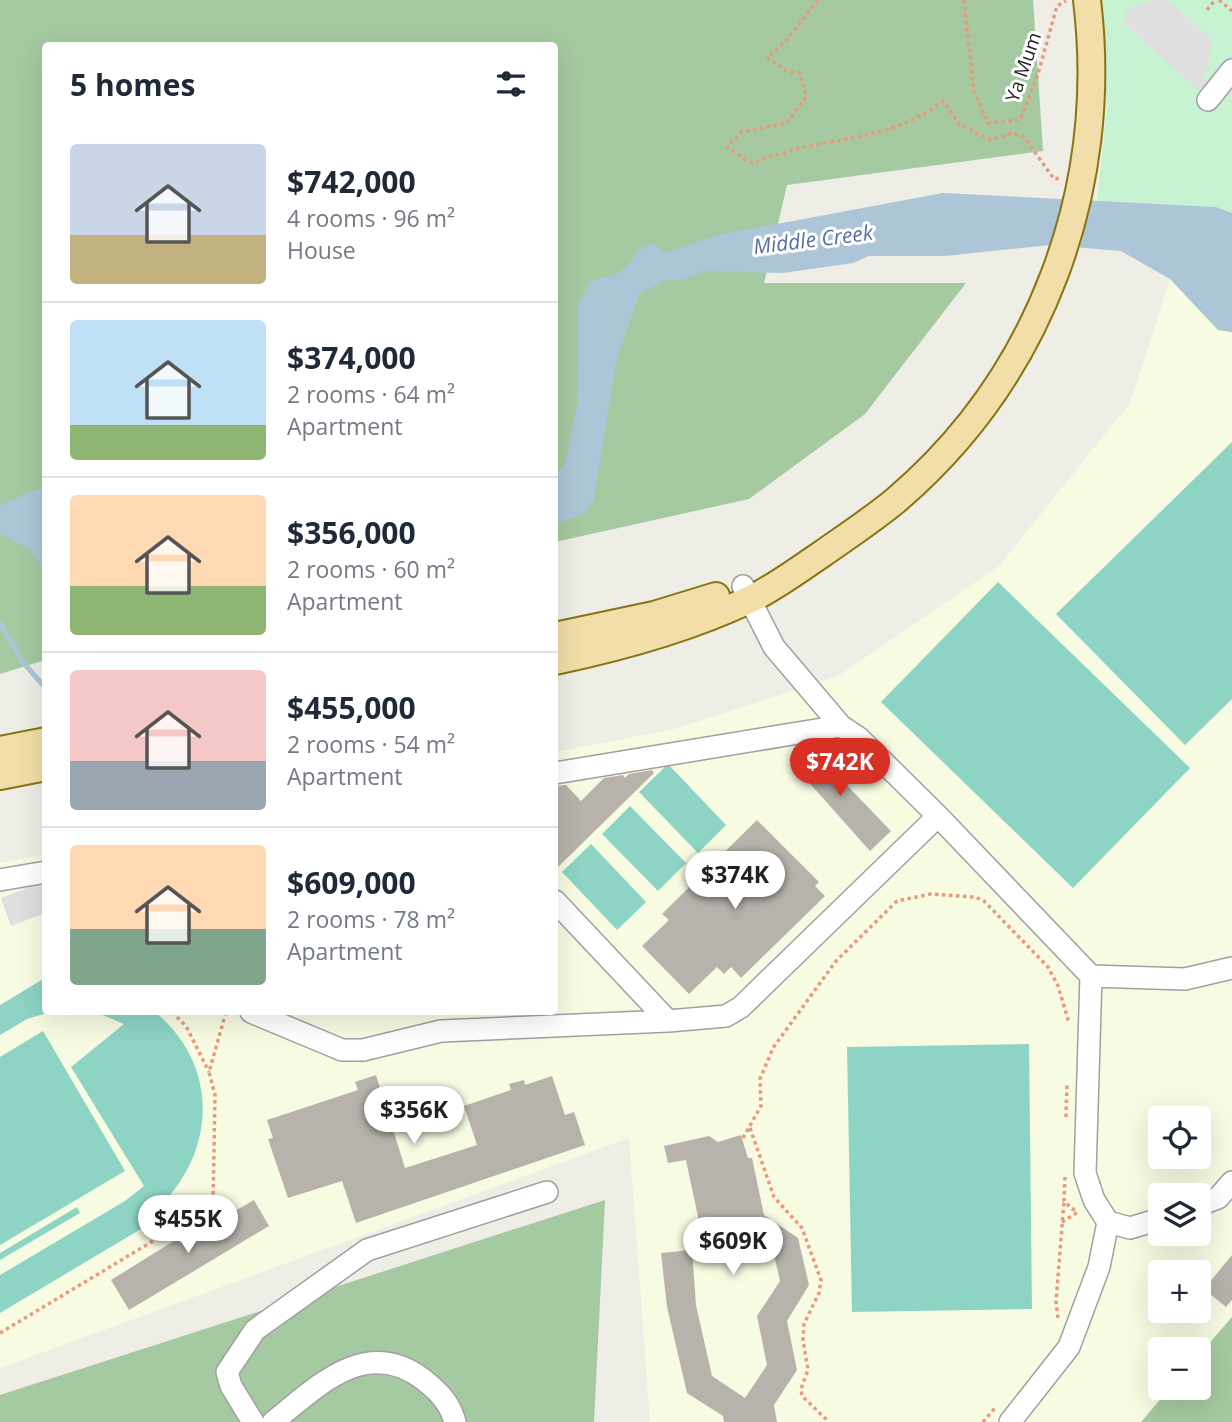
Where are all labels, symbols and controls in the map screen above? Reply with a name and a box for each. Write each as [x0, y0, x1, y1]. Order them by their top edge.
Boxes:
street label: Ya Mum [999, 29, 1047, 105]
text: 5 homes [70, 64, 195, 105]
icon: filters [492, 65, 530, 103]
text: $742,000 [287, 161, 416, 202]
icon: home [126, 172, 210, 256]
text: 4 rooms · 96 m² [287, 202, 455, 234]
water label: Middle Creek [752, 218, 875, 260]
text: House [287, 234, 356, 266]
text: $374,000 [287, 337, 416, 378]
icon: home [126, 348, 210, 432]
text: 2 rooms · 64 m² [287, 378, 455, 410]
text: Apartment [287, 410, 403, 442]
text: $356,000 [287, 512, 416, 553]
icon: home [126, 523, 210, 607]
text: 2 rooms · 60 m² [287, 553, 455, 585]
text: Apartment [287, 585, 403, 617]
text: $455,000 [287, 687, 416, 728]
icon: home [126, 698, 210, 782]
text: 2 rooms · 54 m² [287, 728, 455, 760]
pin: $742K [791, 738, 889, 798]
text: $742K [806, 745, 874, 777]
text: Apartment [287, 760, 403, 792]
pin: $374K [686, 852, 784, 911]
text: $374K [701, 858, 769, 890]
text: $609,000 [287, 862, 416, 903]
icon: home [126, 873, 210, 957]
text: 2 rooms · 78 m² [287, 903, 455, 935]
text: Apartment [287, 935, 403, 967]
pin: $356K [365, 1086, 463, 1146]
text: $356K [380, 1093, 448, 1125]
map controls [1148, 1106, 1211, 1400]
button: locate [1148, 1106, 1211, 1169]
button: layers [1148, 1183, 1211, 1246]
pin: $455K [139, 1196, 237, 1255]
text: $455K [154, 1202, 222, 1234]
pin: $609K [684, 1218, 782, 1277]
text: $609K [699, 1224, 767, 1256]
button: + [1148, 1260, 1211, 1323]
button: − [1148, 1337, 1211, 1400]

